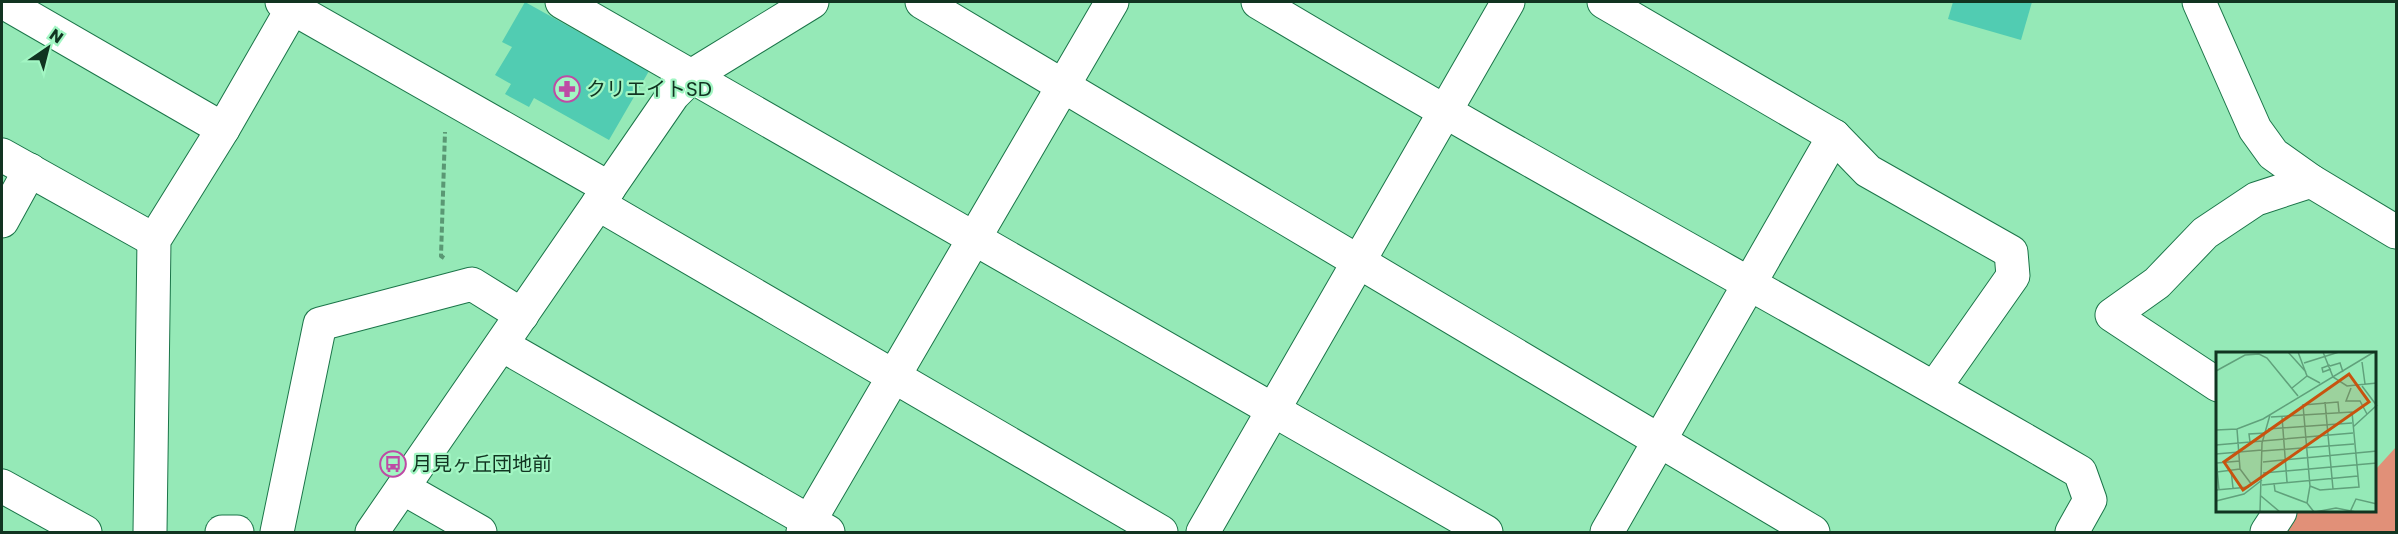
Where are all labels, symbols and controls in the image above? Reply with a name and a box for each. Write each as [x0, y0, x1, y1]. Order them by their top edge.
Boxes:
north arrow [18, 18, 78, 78]
text: N [45, 23, 68, 49]
pharmacy icon: クリエイトSD [552, 74, 582, 104]
place label: クリエイトSD [586, 75, 712, 103]
inset map [2216, 352, 2377, 513]
bus stop icon: 月見ヶ丘団地前 [378, 449, 408, 479]
place label: 月見ヶ丘団地前 [412, 450, 552, 478]

